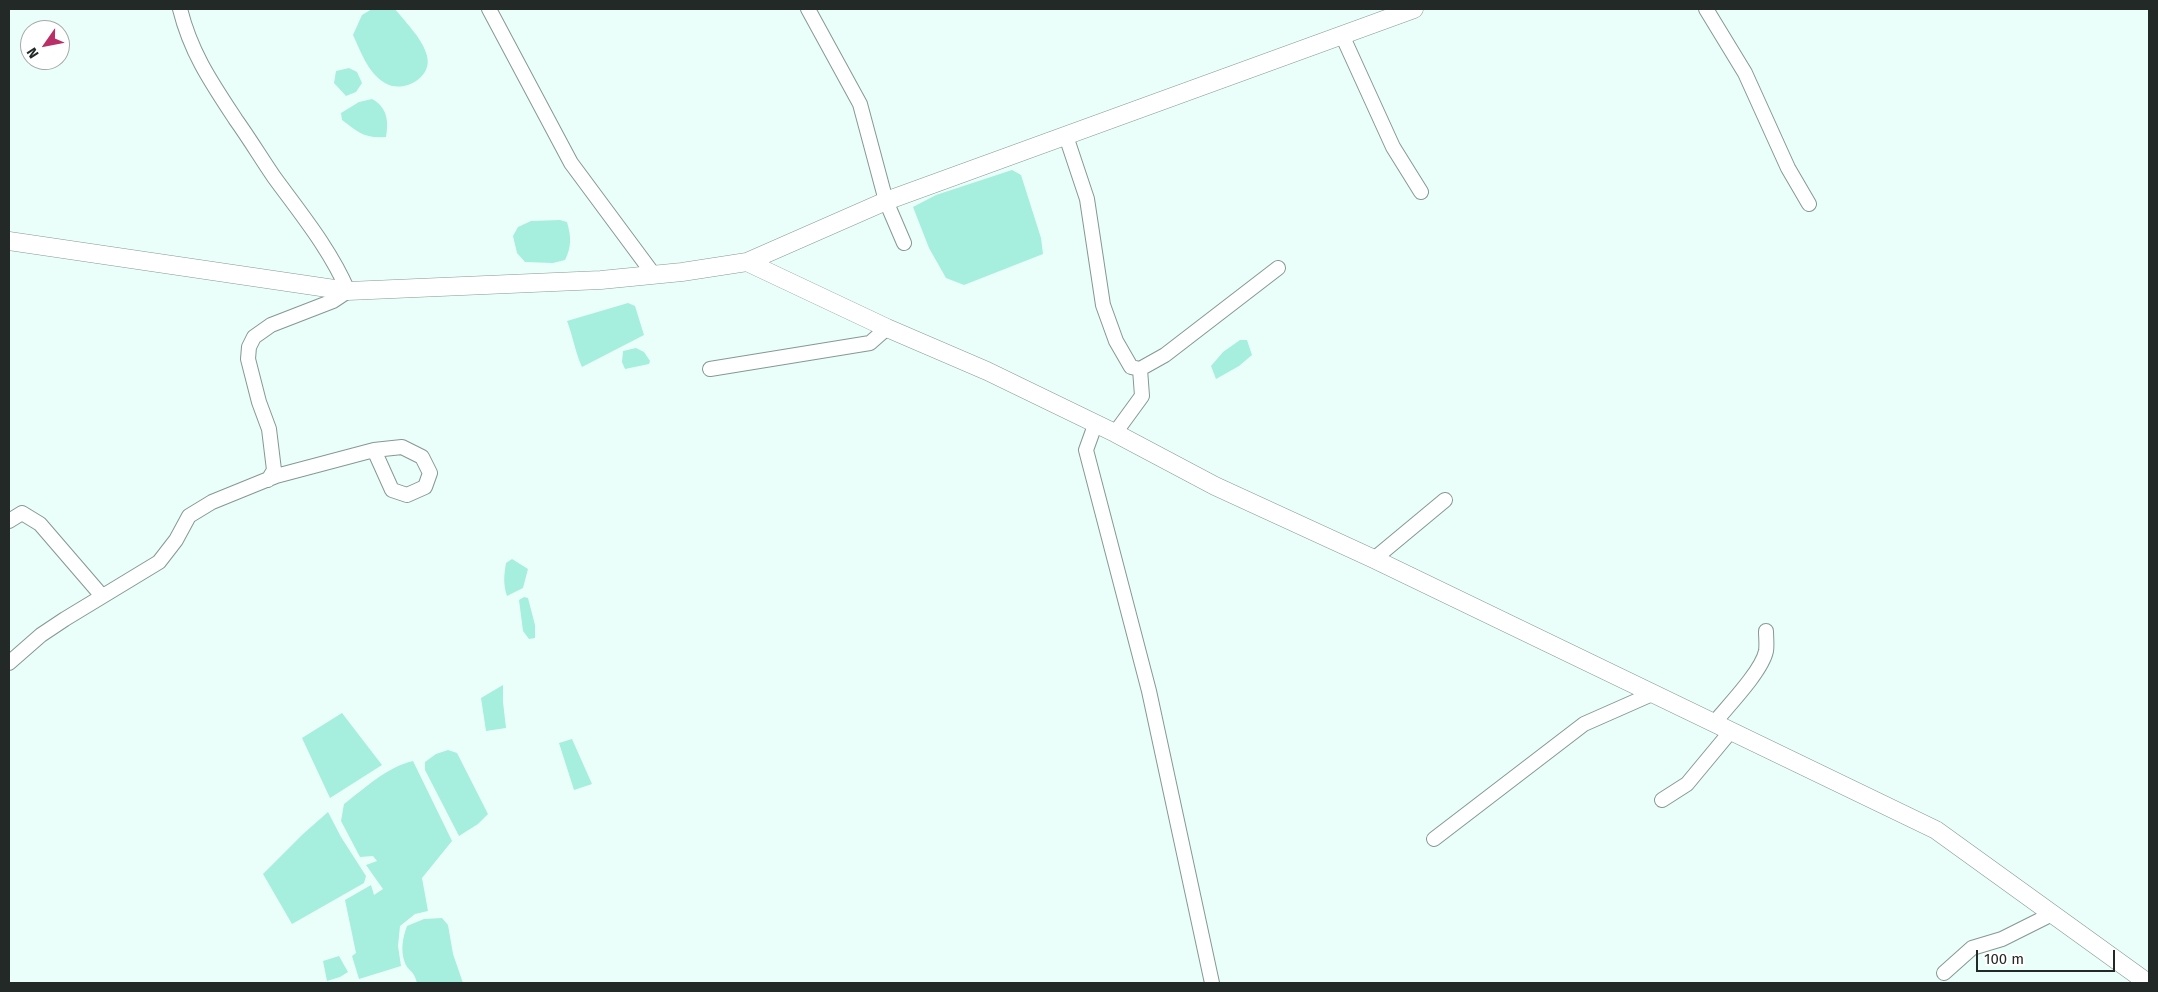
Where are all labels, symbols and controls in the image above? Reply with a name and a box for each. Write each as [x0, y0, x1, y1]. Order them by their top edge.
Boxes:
north arrow [20, 20, 70, 70]
text: N [23, 44, 43, 61]
scale bar [1978, 940, 2117, 972]
text: 100 m [1984, 950, 2024, 968]

